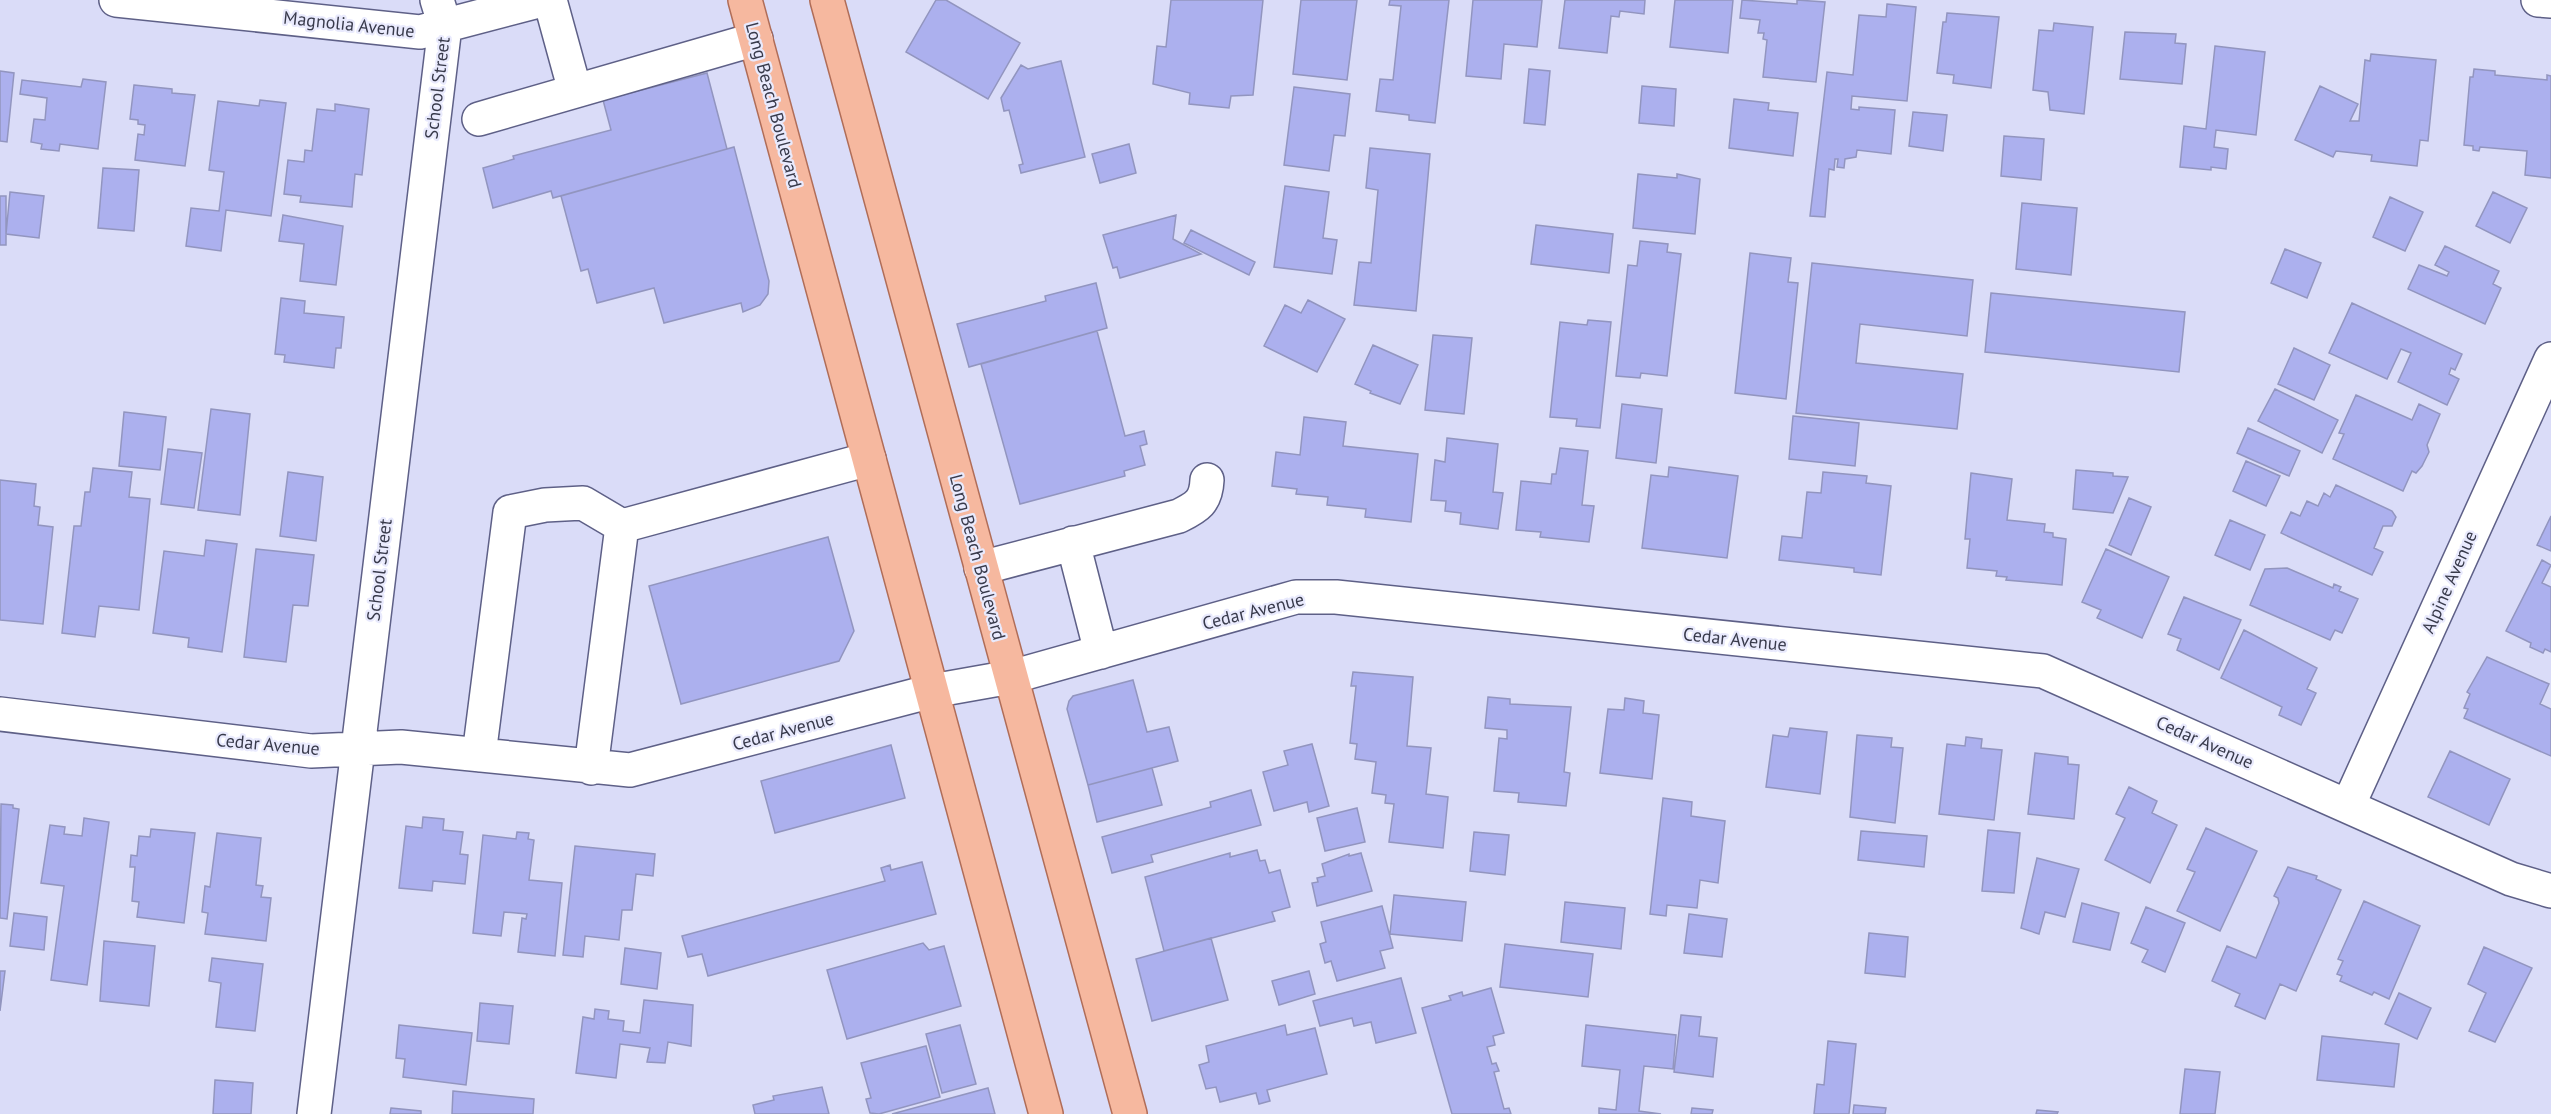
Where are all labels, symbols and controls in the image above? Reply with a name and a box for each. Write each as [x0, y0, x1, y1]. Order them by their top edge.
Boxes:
street label: Magnolia Avenue [282, 6, 416, 42]
street label: Long Beach Boulevard [741, 20, 807, 190]
street label: School Street [419, 36, 455, 140]
street label: Long Beach Boulevard [945, 472, 1011, 642]
street label: School Street [361, 518, 397, 622]
street label: Alpine Avenue [2416, 527, 2482, 637]
street label: Cedar Avenue [1200, 587, 1306, 635]
street label: Cedar Avenue [1682, 622, 1788, 656]
street label: Cedar Avenue [730, 706, 836, 756]
street label: Cedar Avenue [2153, 710, 2257, 774]
street label: Cedar Avenue [215, 728, 321, 760]

